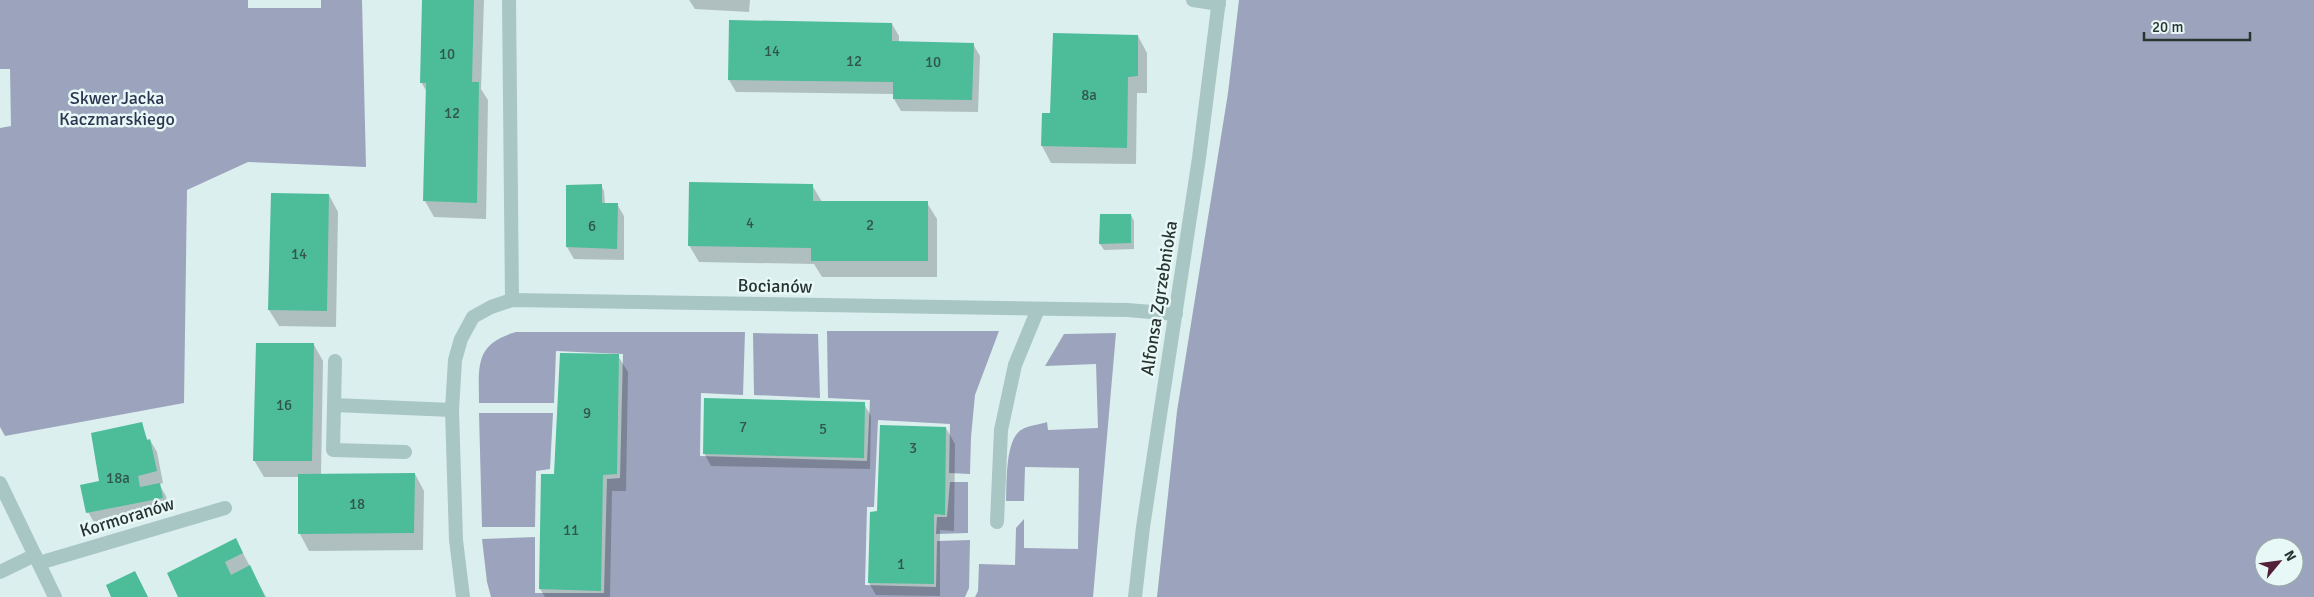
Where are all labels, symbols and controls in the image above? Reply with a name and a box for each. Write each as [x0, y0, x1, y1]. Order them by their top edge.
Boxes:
scale bar [2144, 10, 2250, 42]
text: 20 m [2152, 18, 2183, 36]
house number: 14 [764, 42, 780, 60]
house number: 10 [439, 45, 455, 63]
house number: 12 [846, 52, 862, 70]
house number: 10 [925, 53, 941, 71]
house number: 8a [1081, 86, 1097, 104]
park label: Skwer Jacka Kaczmarskiego [59, 87, 175, 130]
house number: 12 [444, 104, 460, 122]
house number: 4 [746, 214, 754, 232]
house number: 2 [866, 216, 874, 234]
house number: 6 [588, 217, 596, 235]
street label: Alfonsa Zgrzebnioka [1136, 219, 1182, 377]
house number: 14 [291, 245, 307, 263]
street label: Bocianów [737, 274, 813, 298]
house number: 16 [276, 396, 292, 414]
house number: 9 [583, 404, 591, 422]
house number: 7 [739, 418, 747, 436]
house number: 5 [819, 420, 827, 438]
house number: 3 [909, 439, 917, 457]
house number: 18a [106, 469, 130, 487]
street label: Kormoranów [77, 492, 177, 542]
house number: 18 [349, 495, 365, 513]
house number: 11 [563, 521, 579, 539]
north arrow [2254, 537, 2304, 587]
text: N [2280, 548, 2300, 564]
house number: 1 [897, 555, 905, 573]

